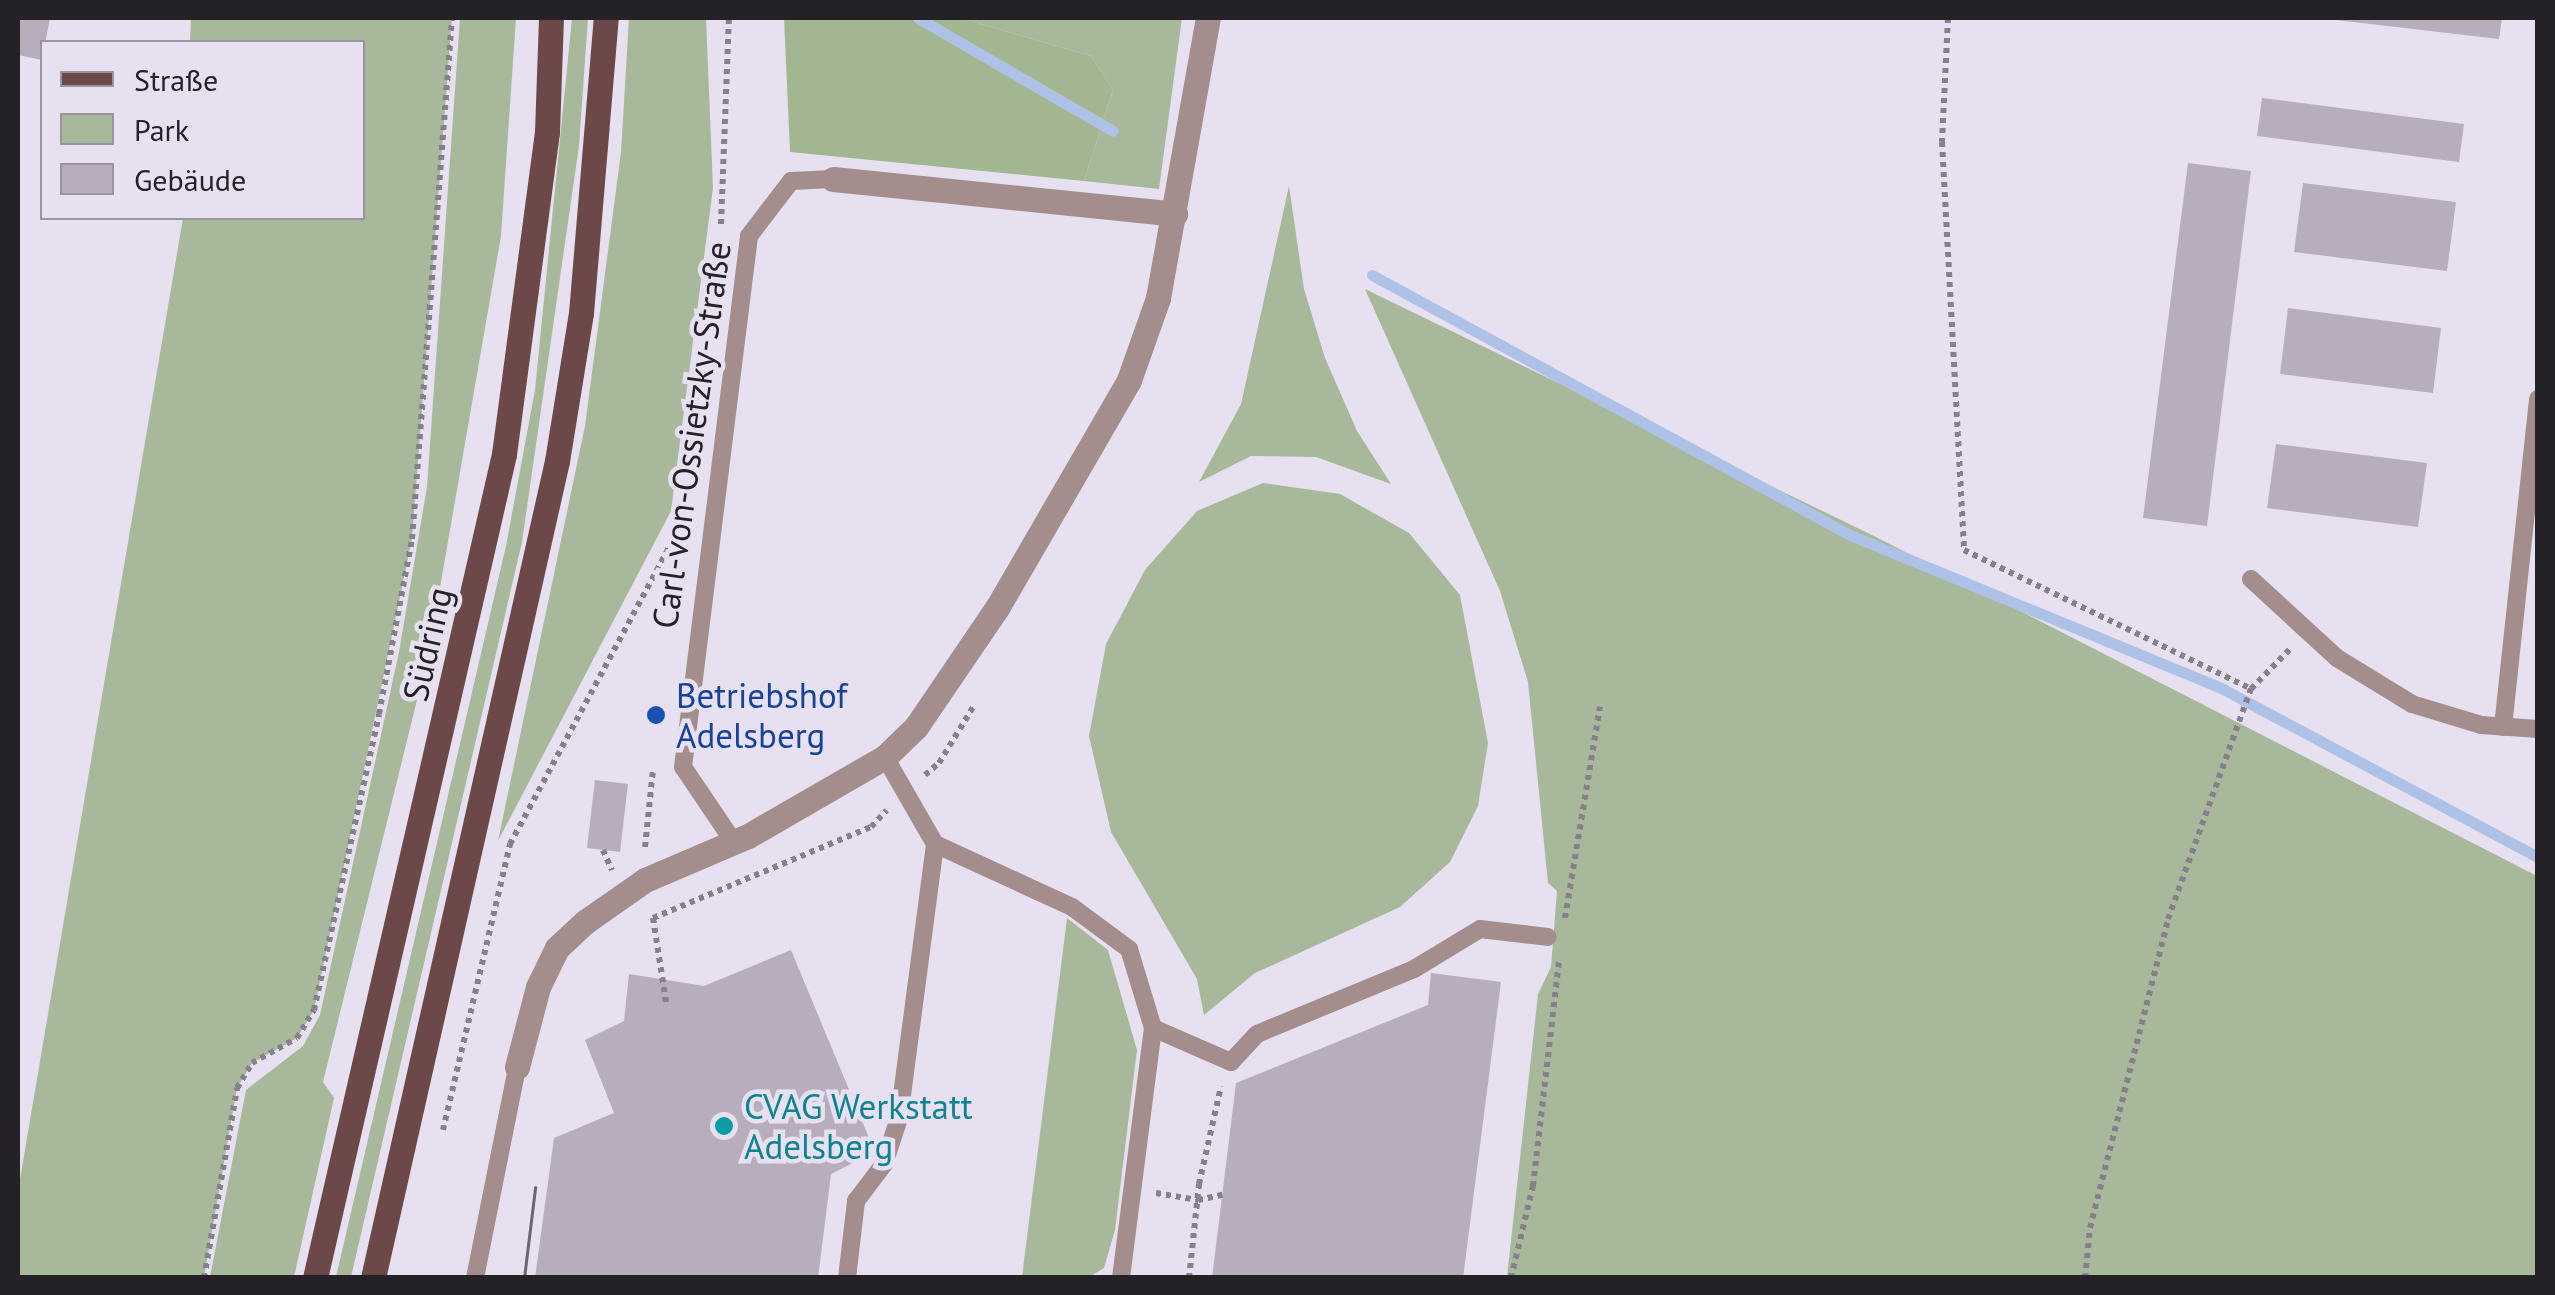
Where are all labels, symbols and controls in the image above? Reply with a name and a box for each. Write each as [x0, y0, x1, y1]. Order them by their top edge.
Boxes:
legend [40, 40, 365, 220]
text: Straße [134, 60, 218, 99]
text: Park [134, 110, 189, 149]
text: Gebäude [134, 160, 246, 199]
street label: Carl-von-Ossietzky-Straße [643, 239, 739, 631]
street label: Südring [394, 583, 460, 705]
place label: Betriebshof Adelsberg [676, 674, 847, 756]
marker: Betriebshof Adelsberg [645, 704, 667, 726]
place label: CVAG Werkstatt Adelsberg [744, 1085, 973, 1167]
marker: CVAG Werkstatt Adelsberg [713, 1115, 735, 1137]

